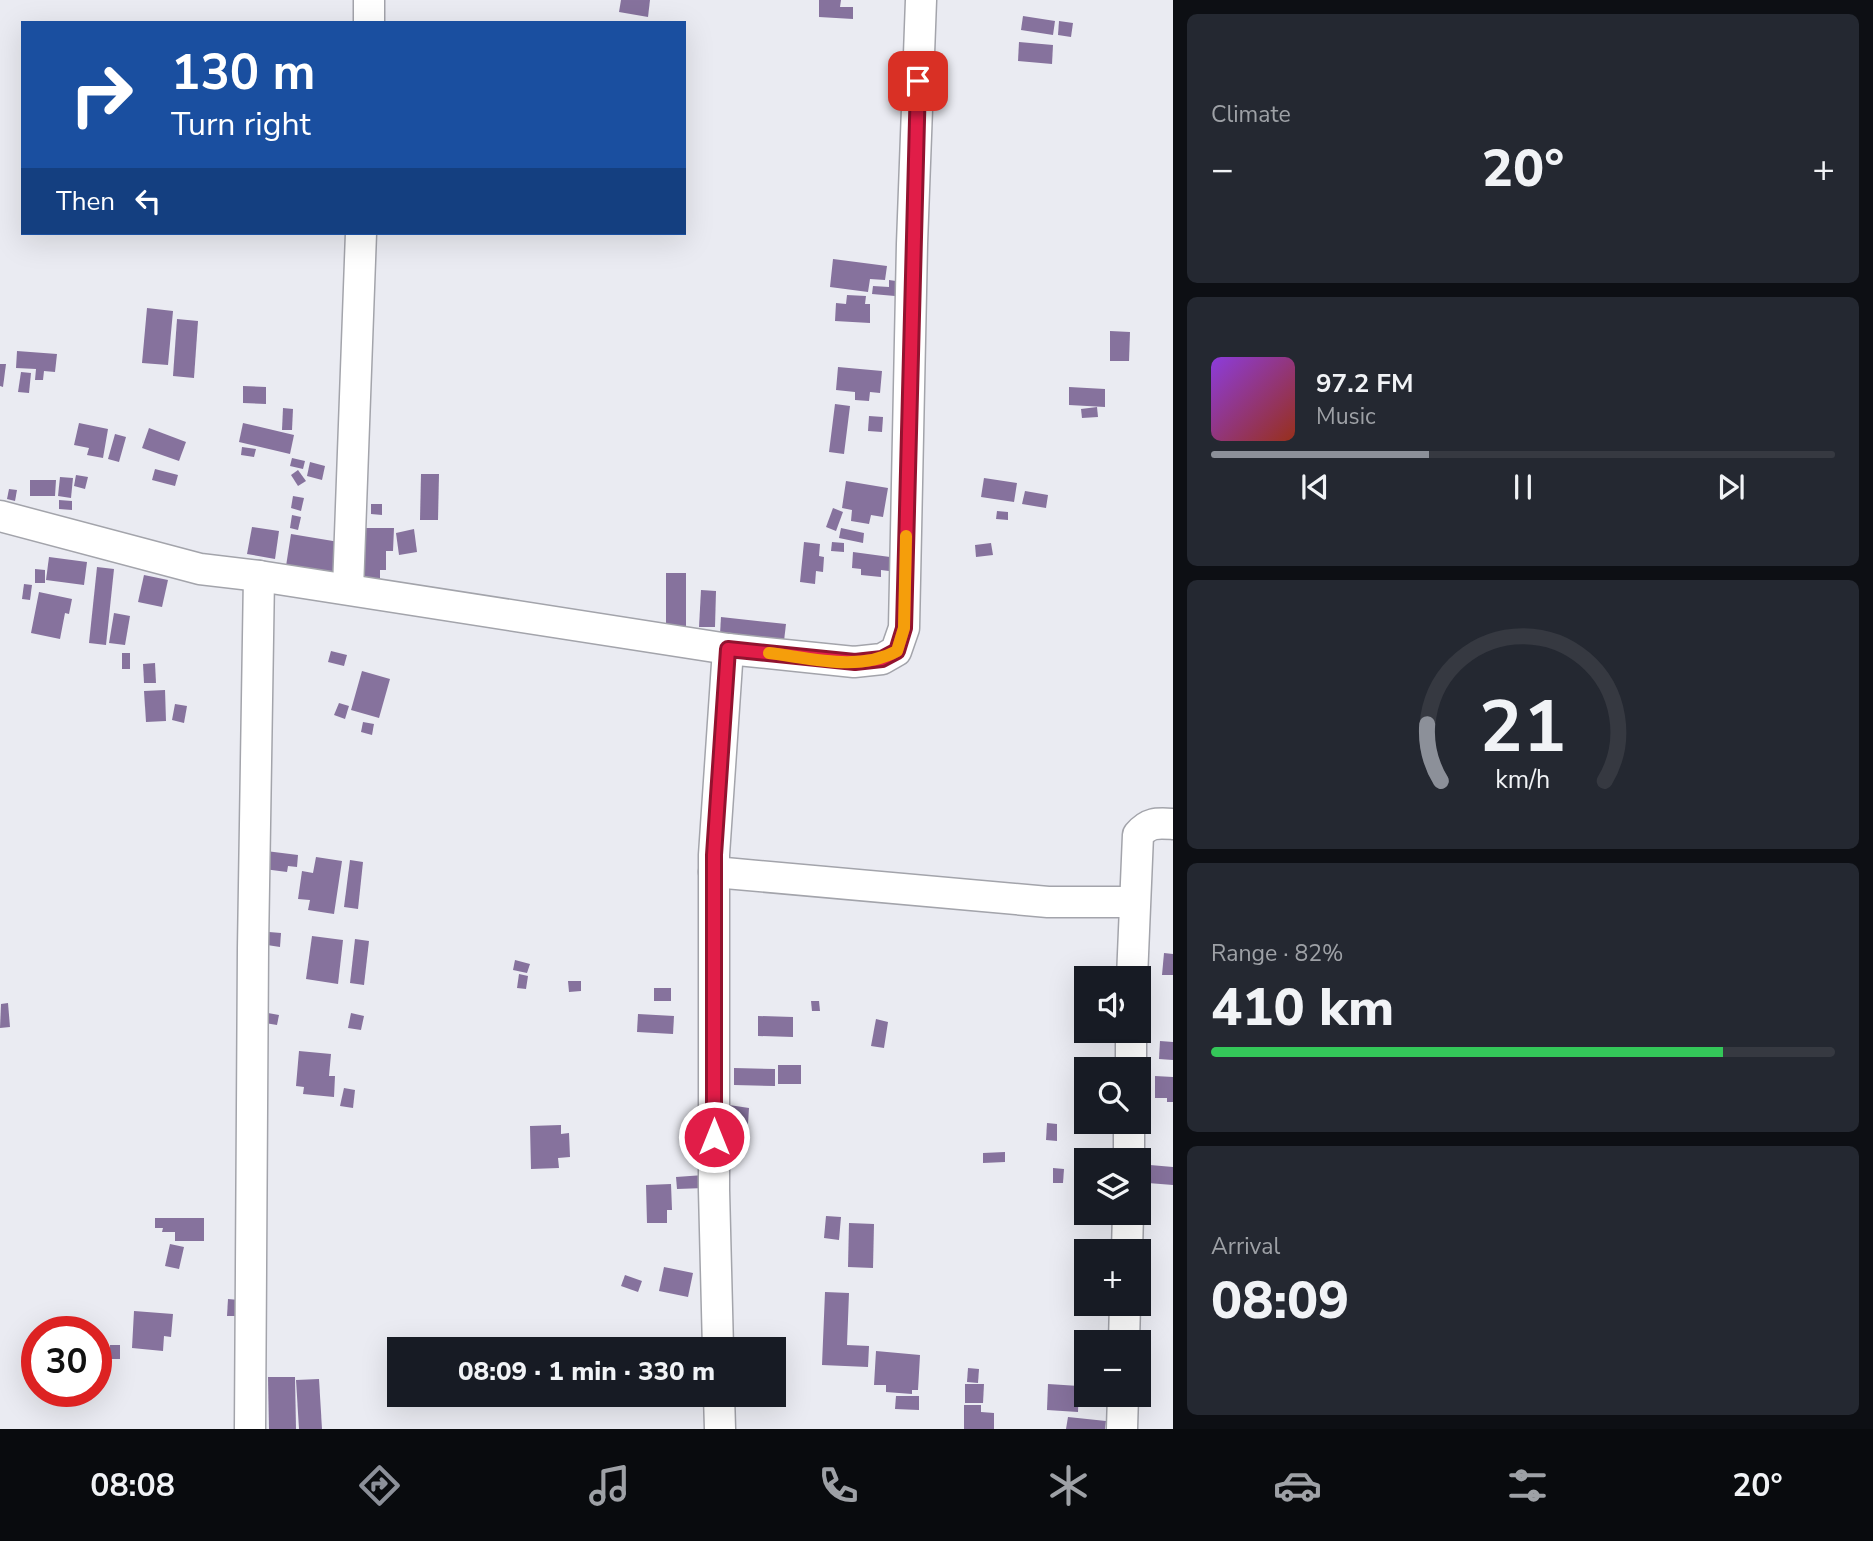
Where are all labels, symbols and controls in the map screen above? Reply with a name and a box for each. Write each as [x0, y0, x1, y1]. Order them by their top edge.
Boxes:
text: 130 m [171, 39, 315, 106]
icon: right [56, 49, 147, 140]
pin [888, 51, 948, 111]
icon: arrive [899, 62, 937, 100]
text: Climate [1211, 99, 1291, 130]
text: Turn right [171, 103, 311, 146]
text: 20° [1482, 133, 1564, 204]
text: − [1211, 144, 1234, 195]
text: + [1812, 144, 1835, 195]
icon: left [129, 182, 167, 220]
text: Then [56, 184, 115, 219]
text: 97.2 FM [1316, 366, 1413, 401]
text: Music [1316, 401, 1376, 432]
icon: previous [1296, 468, 1334, 506]
icon: pause [1504, 468, 1542, 506]
icon: next [1712, 468, 1750, 506]
text: 21 [1479, 677, 1567, 777]
text: km/h [1495, 762, 1551, 796]
text: Range · 82% [1211, 938, 1343, 969]
map controls [1074, 966, 1151, 1407]
button: sound [1074, 966, 1151, 1043]
text: 410 km [1211, 972, 1394, 1043]
button: search [1074, 1057, 1151, 1134]
position arrow [677, 1100, 751, 1174]
button: layers [1074, 1148, 1151, 1225]
text: Arrival [1211, 1231, 1280, 1262]
button: + [1074, 1239, 1151, 1316]
text: 08:09 [1211, 1265, 1349, 1336]
speed limit sign: 30 [21, 1316, 112, 1407]
button: − [1074, 1330, 1151, 1407]
text: 08:09 · 1 min · 330 m [458, 1354, 715, 1389]
icon: directions [355, 1461, 404, 1510]
icon: music [585, 1461, 634, 1510]
icon: phone [814, 1461, 863, 1510]
icon: climate [1044, 1461, 1093, 1510]
icon: car [1273, 1461, 1322, 1510]
icon: filters [1503, 1461, 1552, 1510]
text: 08:08 [90, 1464, 175, 1507]
text: 20° [1732, 1464, 1783, 1507]

